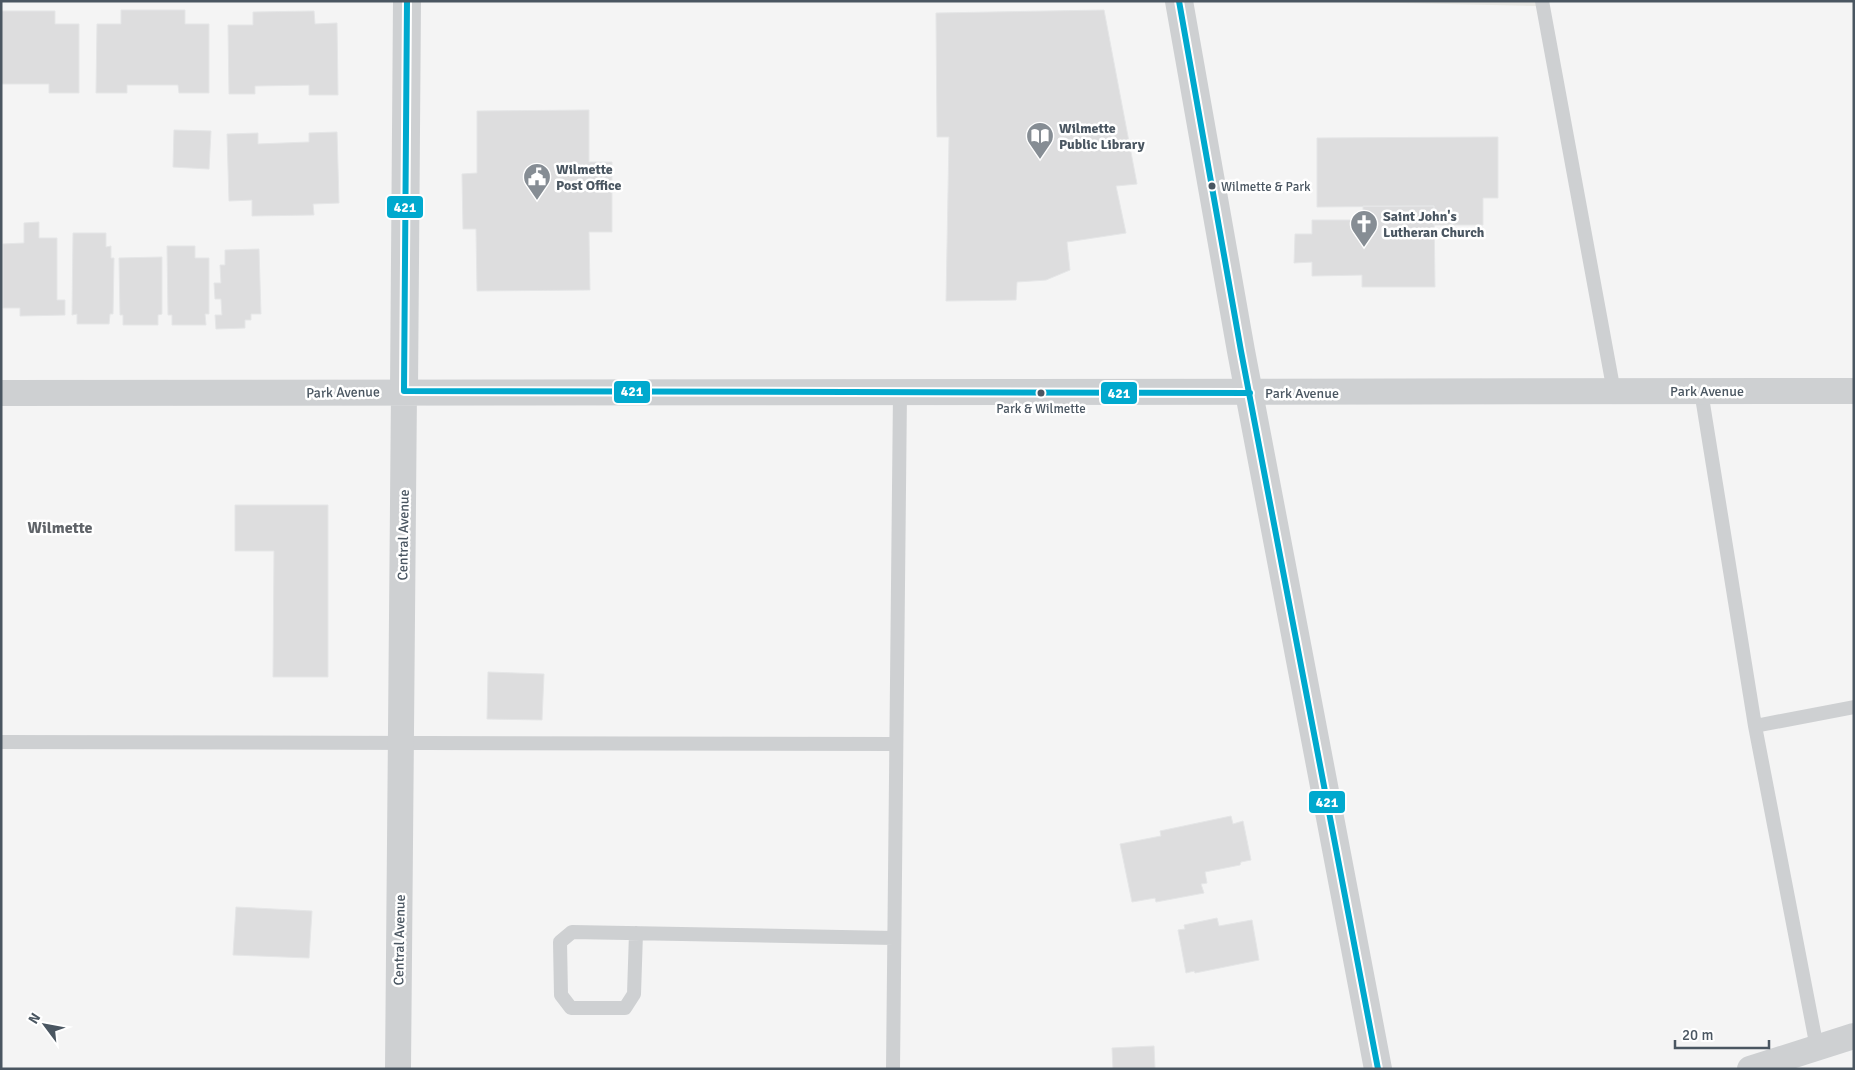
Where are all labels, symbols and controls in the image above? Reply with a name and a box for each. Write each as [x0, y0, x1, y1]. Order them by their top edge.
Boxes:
place label: Wilmette Public Library [1059, 120, 1145, 153]
library icon: Wilmette Public Library [1025, 121, 1055, 160]
place label: Wilmette Post Office [556, 161, 622, 194]
public building icon: Wilmette Post Office [522, 162, 552, 201]
place label: Wilmette & Park [1221, 179, 1311, 195]
marker: Wilmette & Park [1207, 181, 1217, 191]
line badge: 421 [386, 195, 424, 219]
text: 421 [394, 199, 417, 216]
place label: Saint John's Lutheran Church [1383, 208, 1485, 241]
church icon: Saint John's Lutheran Church [1349, 209, 1379, 248]
line badge: 421 [613, 380, 651, 404]
line badge: 421 [1100, 381, 1138, 405]
street label: Park Avenue [306, 383, 380, 402]
text: 421 [621, 383, 644, 400]
street label: Park Avenue [1670, 383, 1744, 400]
text: 421 [1108, 385, 1131, 402]
street label: Park Avenue [1265, 385, 1339, 402]
marker: Park & Wilmette [1036, 388, 1046, 398]
place label: Park & Wilmette [996, 401, 1086, 417]
street label: Central Avenue [394, 489, 413, 581]
district label: Wilmette [28, 518, 93, 538]
line badge: 421 [1308, 790, 1346, 814]
text: 421 [1316, 794, 1339, 811]
street label: Central Avenue [390, 894, 409, 986]
north arrow [20, 1000, 70, 1050]
text: N [25, 1010, 44, 1027]
scale bar [1675, 1018, 1769, 1050]
text: 20 m [1682, 1026, 1713, 1044]

